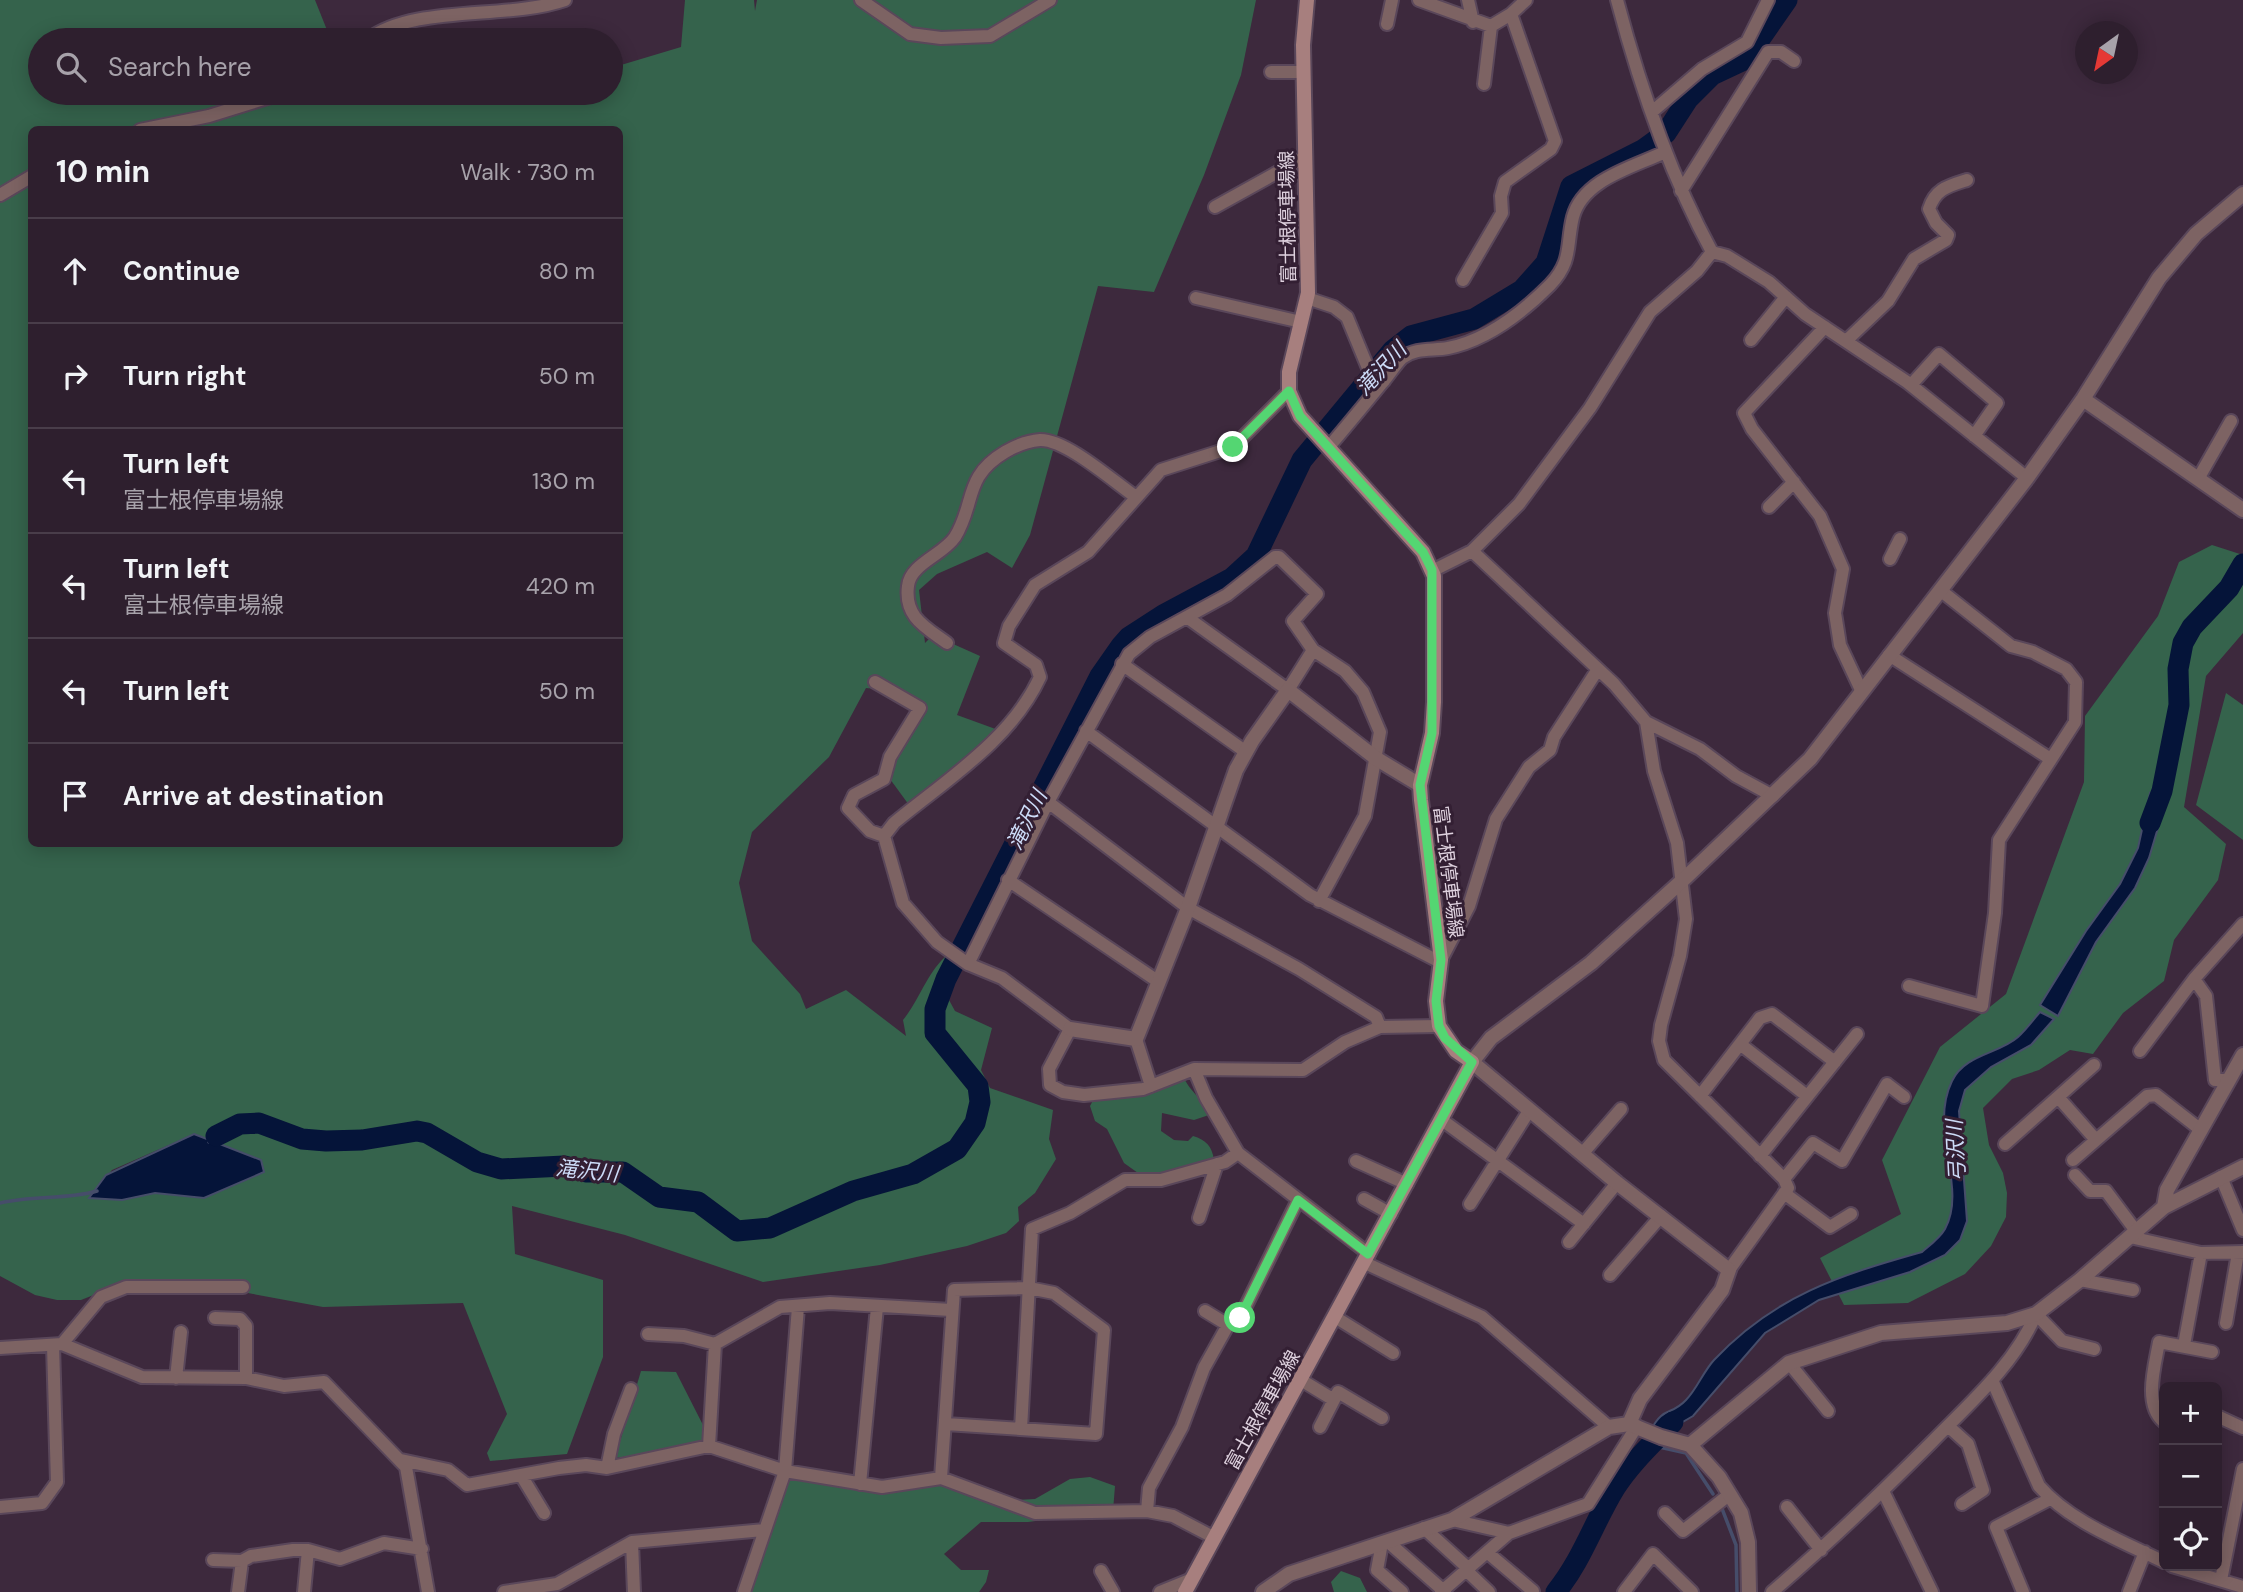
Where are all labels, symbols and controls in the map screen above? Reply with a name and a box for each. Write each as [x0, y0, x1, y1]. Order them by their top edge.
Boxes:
north arrow [2075, 21, 2138, 84]
search box [28, 28, 623, 105]
icon: search [52, 48, 90, 86]
text: Search here [108, 50, 251, 84]
street label: 富士根停車場線 [1274, 150, 1301, 284]
text: 10 min [56, 152, 150, 191]
text: Walk · 730 m [460, 157, 595, 187]
icon: ahead [56, 252, 94, 290]
text: Continue [123, 254, 240, 288]
text: 80 m [539, 256, 595, 286]
water label: 滝沢川 [1349, 335, 1414, 402]
icon: right [56, 357, 94, 395]
text: Turn right [123, 359, 247, 393]
text: 50 m [539, 361, 595, 391]
route end [1217, 431, 1248, 462]
text: Turn left [123, 447, 230, 481]
icon: left [56, 462, 94, 500]
text: 130 m [532, 466, 595, 496]
text: 富士根停車場線 [123, 485, 284, 515]
text: Turn left [123, 552, 230, 586]
icon: left [56, 567, 94, 605]
text: 420 m [526, 571, 595, 601]
text: 富士根停車場線 [123, 590, 284, 620]
icon: left [56, 672, 94, 710]
text: Turn left [123, 674, 230, 708]
text: 50 m [539, 676, 595, 706]
icon: arrive [56, 777, 94, 815]
text: Arrive at destination [123, 779, 384, 813]
water label: 滝沢川 [1001, 784, 1054, 854]
street label: 富士根停車場線 [1428, 805, 1469, 940]
water label: 弓沢川 [1940, 1117, 1972, 1183]
water label: 滝沢川 [554, 1154, 622, 1188]
route start [1224, 1302, 1255, 1333]
street label: 富士根停車場線 [1219, 1346, 1306, 1474]
map controls [2159, 1382, 2222, 1571]
button: + [2159, 1382, 2222, 1445]
button: − [2159, 1445, 2222, 1508]
button: locate [2159, 1508, 2222, 1571]

